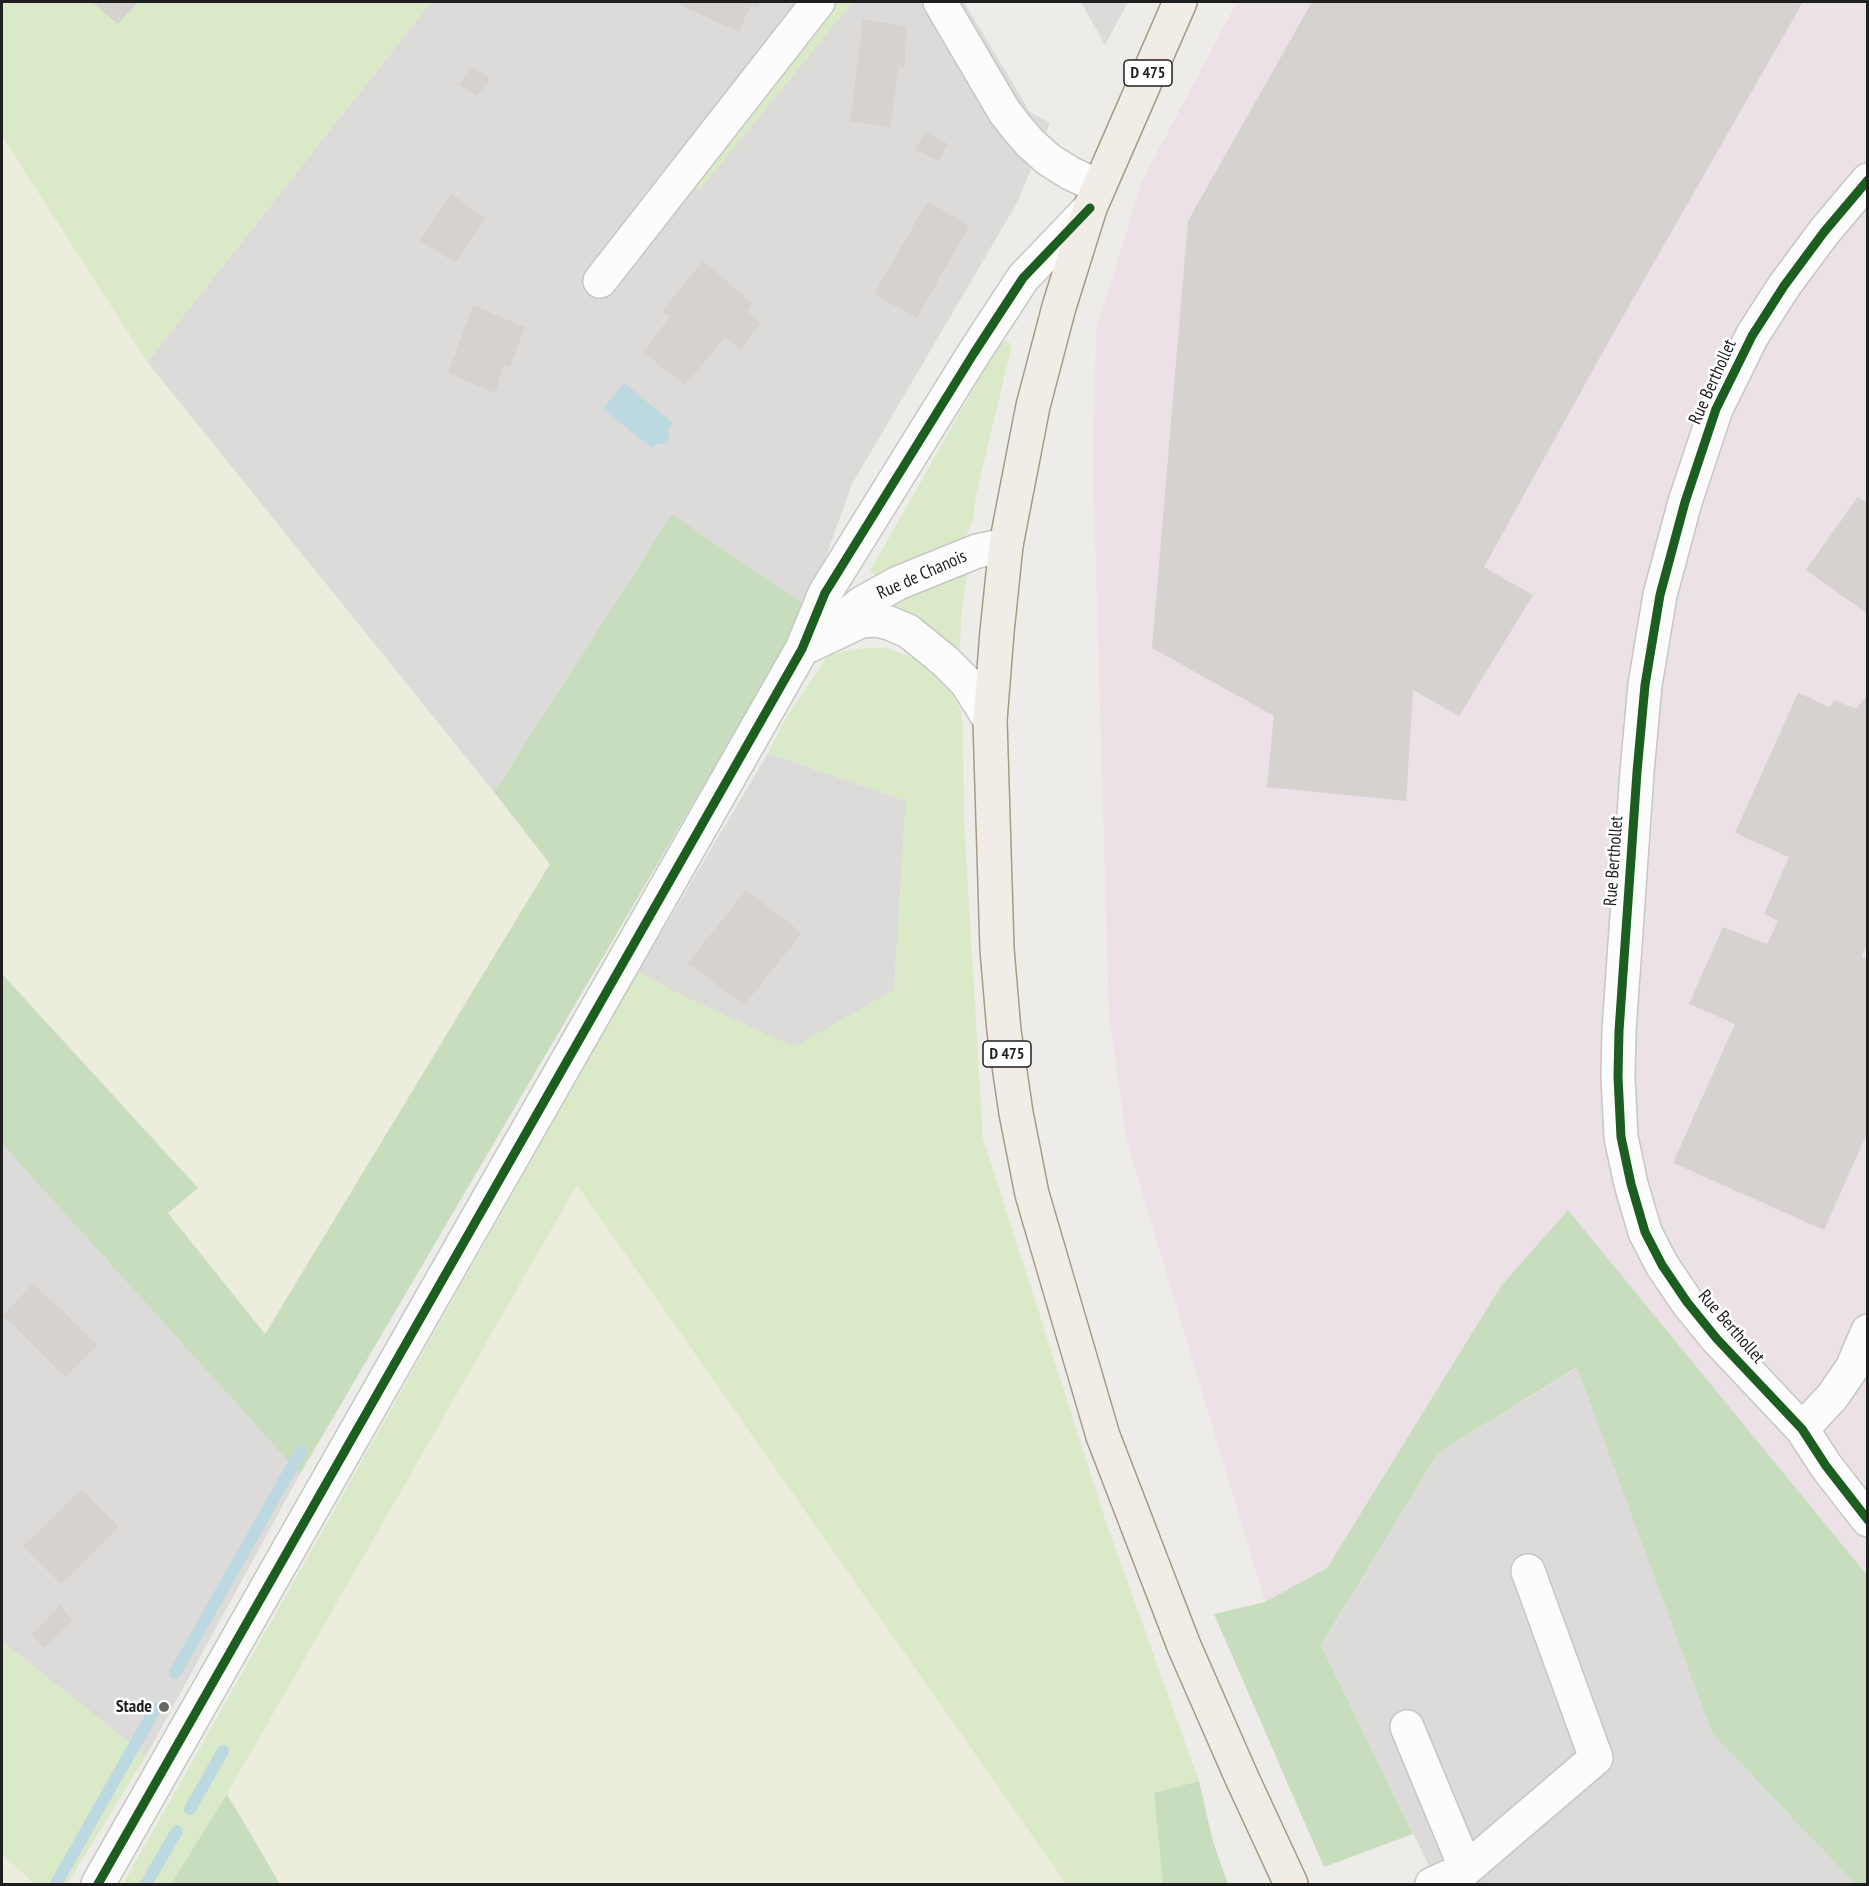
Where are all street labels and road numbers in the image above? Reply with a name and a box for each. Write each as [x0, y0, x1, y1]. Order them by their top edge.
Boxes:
road number: D 475 [1124, 60, 1172, 86]
street label: Rue Berthollet [1685, 336, 1741, 428]
street label: Rue de Chanois [874, 546, 970, 604]
street label: Rue Berthollet [1600, 815, 1628, 907]
road number: D 475 [983, 1041, 1031, 1067]
street label: Rue Berthollet [1693, 1286, 1769, 1368]

